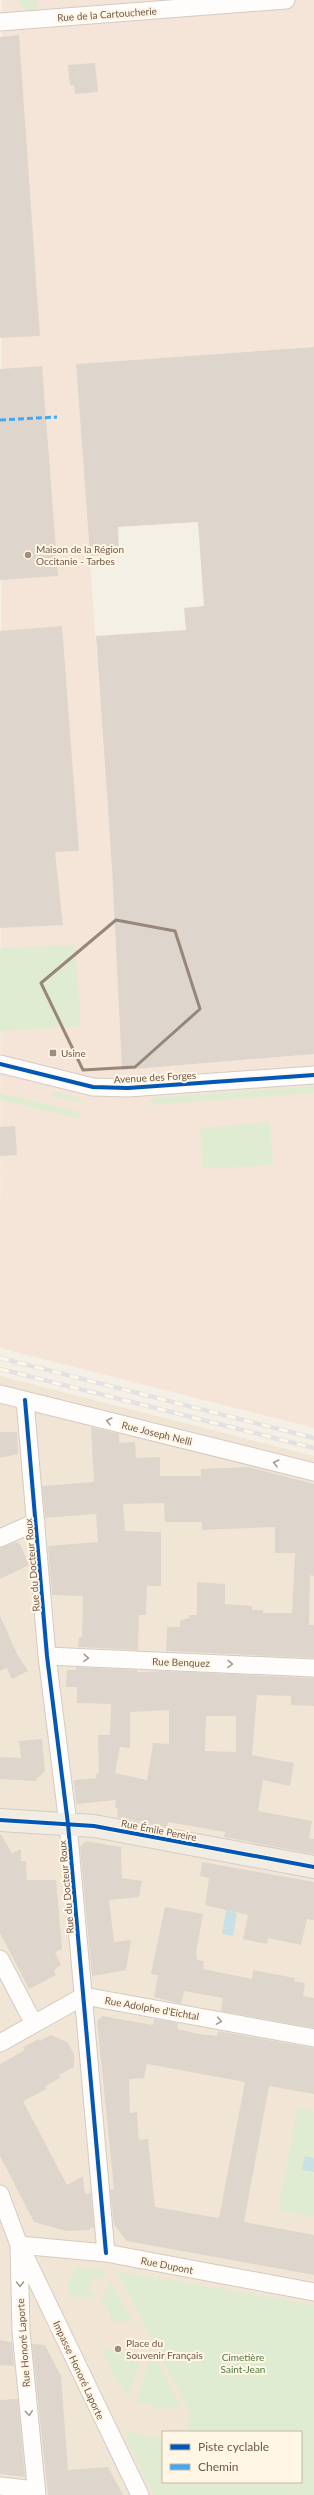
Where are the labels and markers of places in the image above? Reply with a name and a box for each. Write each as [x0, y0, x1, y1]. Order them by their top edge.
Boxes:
place label: Maison de la Région Occitanie - Tarbes [36, 543, 124, 567]
marker: Maison de la Région Occitanie - Tarbes [23, 550, 33, 560]
place label: Usine [61, 1047, 86, 1059]
marker: Usine [48, 1048, 58, 1058]
place label: Place du Souvenir Français [126, 2337, 203, 2361]
marker: Place du Souvenir Français [113, 2344, 123, 2354]

